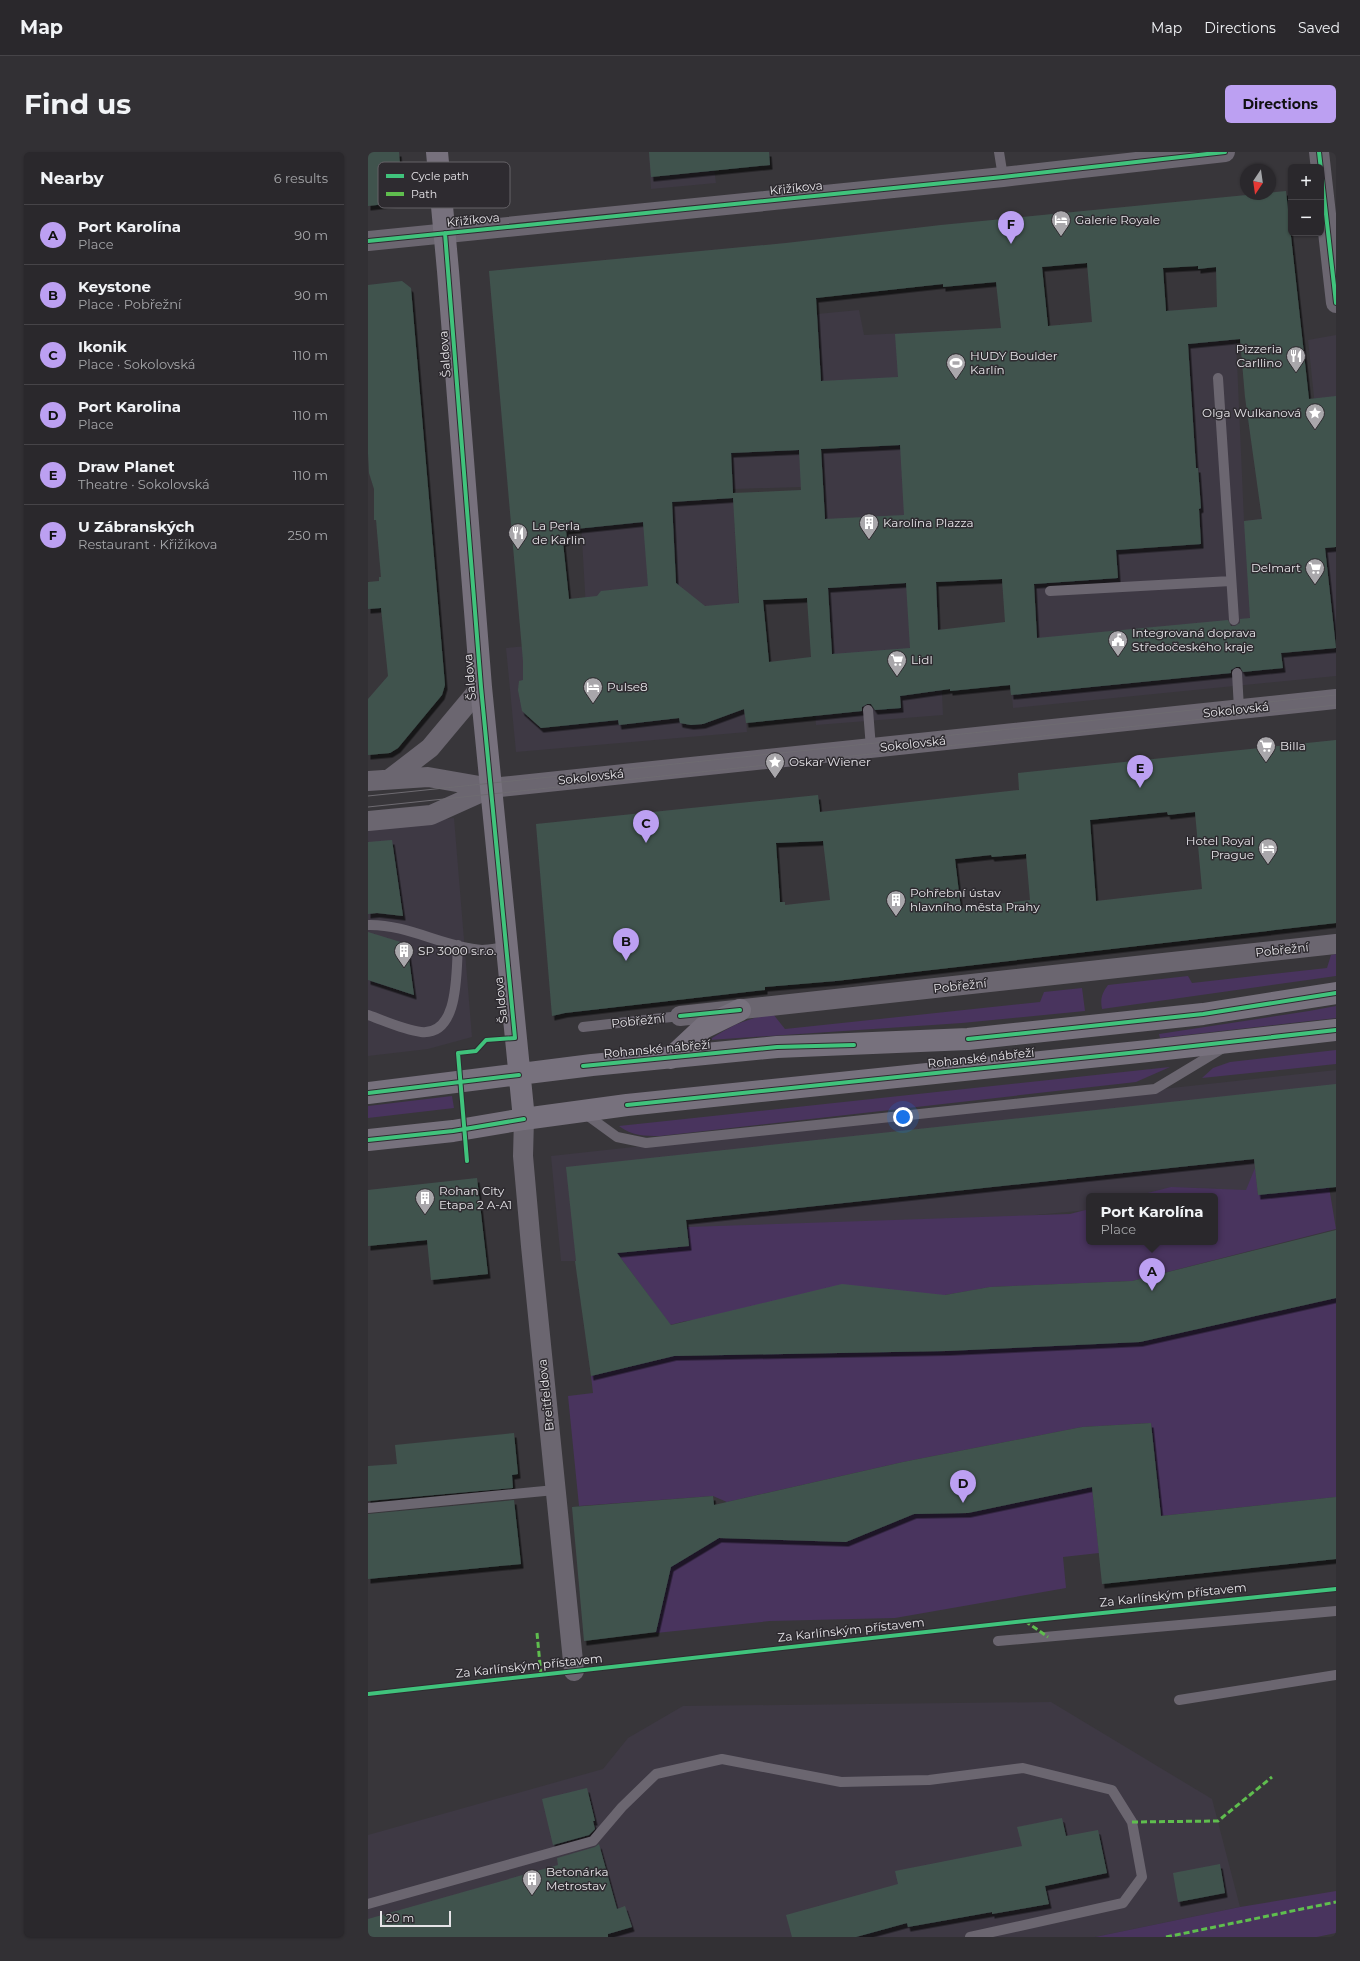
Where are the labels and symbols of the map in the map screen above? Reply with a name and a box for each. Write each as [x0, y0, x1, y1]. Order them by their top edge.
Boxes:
legend [378, 162, 510, 208]
north arrow [1240, 164, 1276, 200]
text: Cycle path [411, 169, 469, 183]
street label: Křižíkova [769, 177, 823, 198]
text: Path [411, 187, 437, 201]
street label: Křižíkova [446, 209, 500, 230]
hotel icon: Galerie Royale [1050, 209, 1072, 237]
pin: F [998, 211, 1024, 244]
place label: Galerie Royale [1075, 212, 1160, 227]
street label: Šaldova [435, 330, 454, 378]
place label: Pizzeria Carllino [1236, 341, 1282, 370]
restaurant icon: Pizzeria Carllino [1285, 345, 1307, 373]
place label: HUDY Boulder Karlín [970, 348, 1058, 377]
sports icon: HUDY Boulder Karlín [945, 352, 967, 380]
place icon: Olga Wulkanová [1304, 402, 1326, 430]
place label: Olga Wulkanová [1202, 405, 1301, 420]
building icon: Karolína Plazza [858, 512, 880, 540]
place label: Karolína Plazza [883, 515, 974, 530]
place label: La Perla de Karlin [532, 518, 585, 547]
restaurant icon: La Perla de Karlin [507, 522, 529, 550]
supermarket icon: Delmart [1304, 557, 1326, 585]
place label: Delmart [1251, 560, 1301, 575]
place label: Integrovaná doprava Středočeského kraje [1132, 625, 1256, 654]
public building icon: Integrovaná doprava Středočeského kraje [1107, 629, 1129, 657]
supermarket icon: Lidl [886, 649, 908, 677]
place label: Lidl [911, 652, 933, 667]
street label: Šaldova [460, 653, 479, 701]
hotel icon: Pulse8 [582, 676, 604, 704]
place label: Pulse8 [607, 679, 648, 694]
street label: Sokolovská [1202, 699, 1270, 720]
street label: Sokolovská [879, 733, 947, 754]
supermarket icon: Billa [1255, 735, 1277, 763]
place label: Billa [1280, 738, 1306, 753]
place icon: Oskar Wiener [764, 751, 786, 779]
place label: Oskar Wiener [789, 754, 871, 769]
pin: E [1127, 755, 1153, 788]
street label: Sokolovská [557, 766, 625, 787]
pin: C [633, 810, 659, 843]
place label: Hotel Royal Prague [1186, 833, 1254, 862]
hotel icon: Hotel Royal Prague [1257, 837, 1279, 865]
place label: Pohřební ústav hlavního města Prahy [910, 885, 1040, 914]
building icon: Pohřební ústav hlavního města Prahy [885, 889, 907, 917]
pin: B [613, 928, 639, 961]
street label: Pobřežní [1255, 939, 1310, 960]
building icon: SP 3000 s.r.o. [393, 940, 415, 968]
place label: SP 3000 s.r.o. [418, 943, 496, 958]
street label: Pobřežní [933, 975, 988, 996]
street label: Šaldova [491, 976, 510, 1024]
street label: Pobřežní [611, 1010, 666, 1031]
street label: Rohanské nábřeží [603, 1036, 712, 1061]
street label: Rohanské nábřeží [927, 1044, 1036, 1071]
your location [893, 1107, 913, 1127]
place label: Rohan City Etapa 2 A-A1 [439, 1183, 512, 1212]
building icon: Rohan City Etapa 2 A-A1 [414, 1187, 436, 1215]
pin: A [1139, 1258, 1165, 1291]
street label: Breitfeldova [534, 1358, 557, 1432]
pin: D [950, 1470, 976, 1503]
street label: Za Karlínským přístavem [1099, 1579, 1247, 1610]
street label: Za Karlínským přístavem [777, 1614, 925, 1645]
street label: Za Karlínským přístavem [455, 1650, 603, 1681]
place label: Betonárka Metrostav [546, 1864, 609, 1893]
building icon: Betonárka Metrostav [521, 1868, 543, 1896]
scale bar [380, 1909, 451, 1928]

